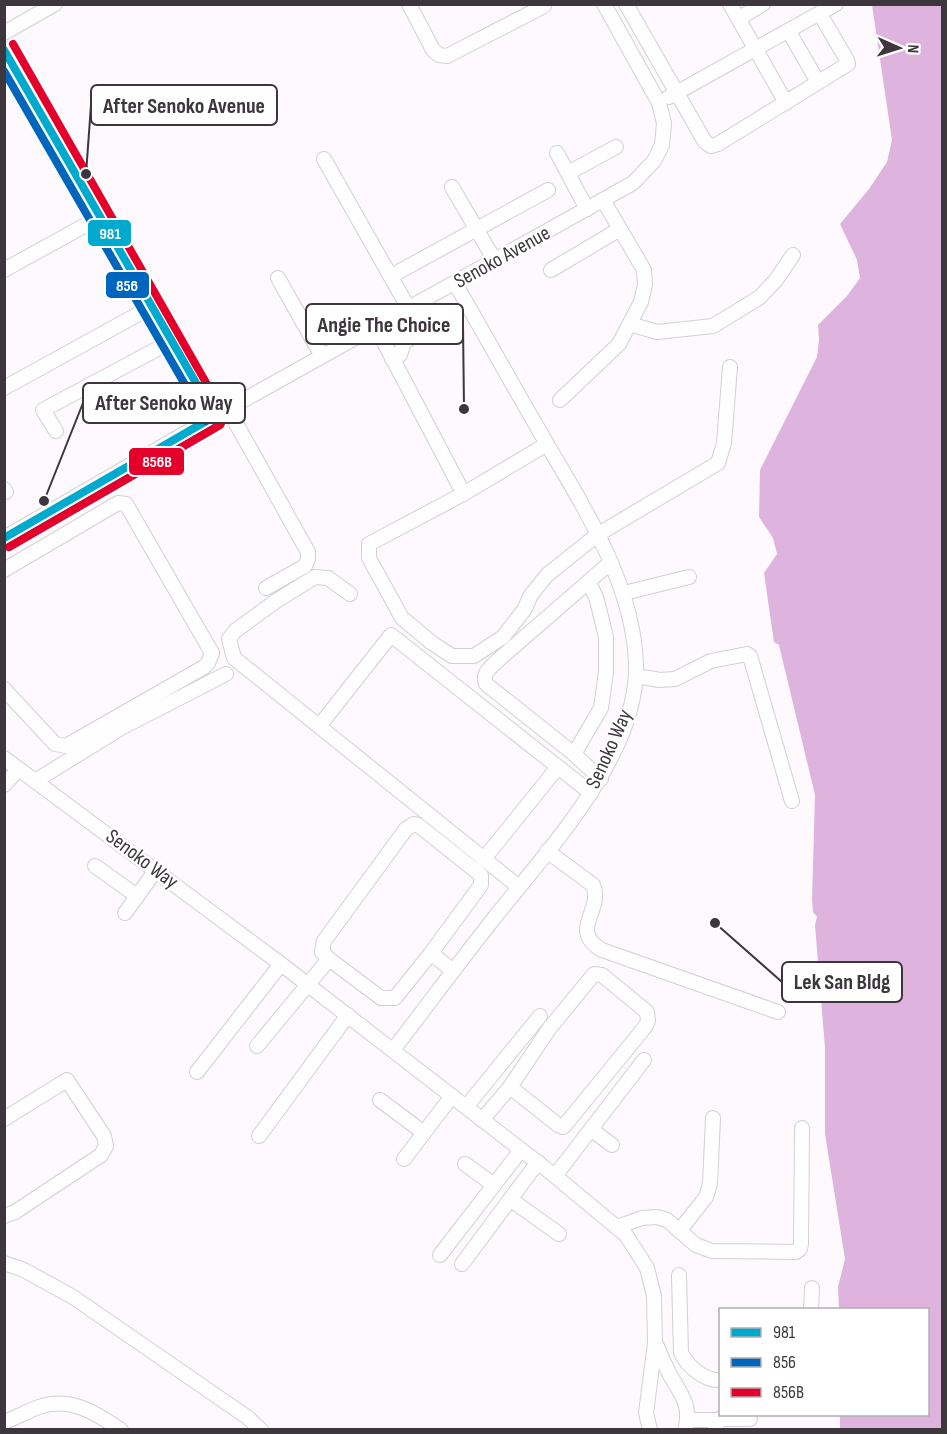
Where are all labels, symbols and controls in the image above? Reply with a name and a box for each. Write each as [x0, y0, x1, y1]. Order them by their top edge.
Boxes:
north arrow [869, 18, 929, 78]
text: N [903, 44, 922, 53]
callout: After Senoko Avenue [91, 85, 277, 125]
text: After Senoko Avenue [102, 93, 265, 120]
line badge: 981 [87, 219, 132, 247]
street label: Senoko Avenue [449, 220, 555, 294]
text: 981 [99, 225, 121, 244]
line badge: 856 [105, 271, 150, 299]
text: 856 [116, 277, 138, 296]
callout: Angie The Choice [306, 304, 463, 344]
text: Angie The Choice [317, 312, 450, 339]
callout: After Senoko Way [83, 383, 245, 423]
text: After Senoko Way [94, 390, 233, 417]
line badge: 856B [128, 447, 185, 476]
text: 856B [142, 453, 172, 472]
street label: Senoko Way [580, 706, 638, 792]
street label: Senoko Way [101, 824, 183, 894]
callout: Lek San Bldg [782, 962, 902, 1002]
text: Lek San Bldg [794, 969, 890, 996]
legend [719, 1308, 929, 1416]
text: 981 [773, 1322, 796, 1343]
text: 856 [773, 1352, 796, 1373]
text: 856B [773, 1382, 804, 1403]

